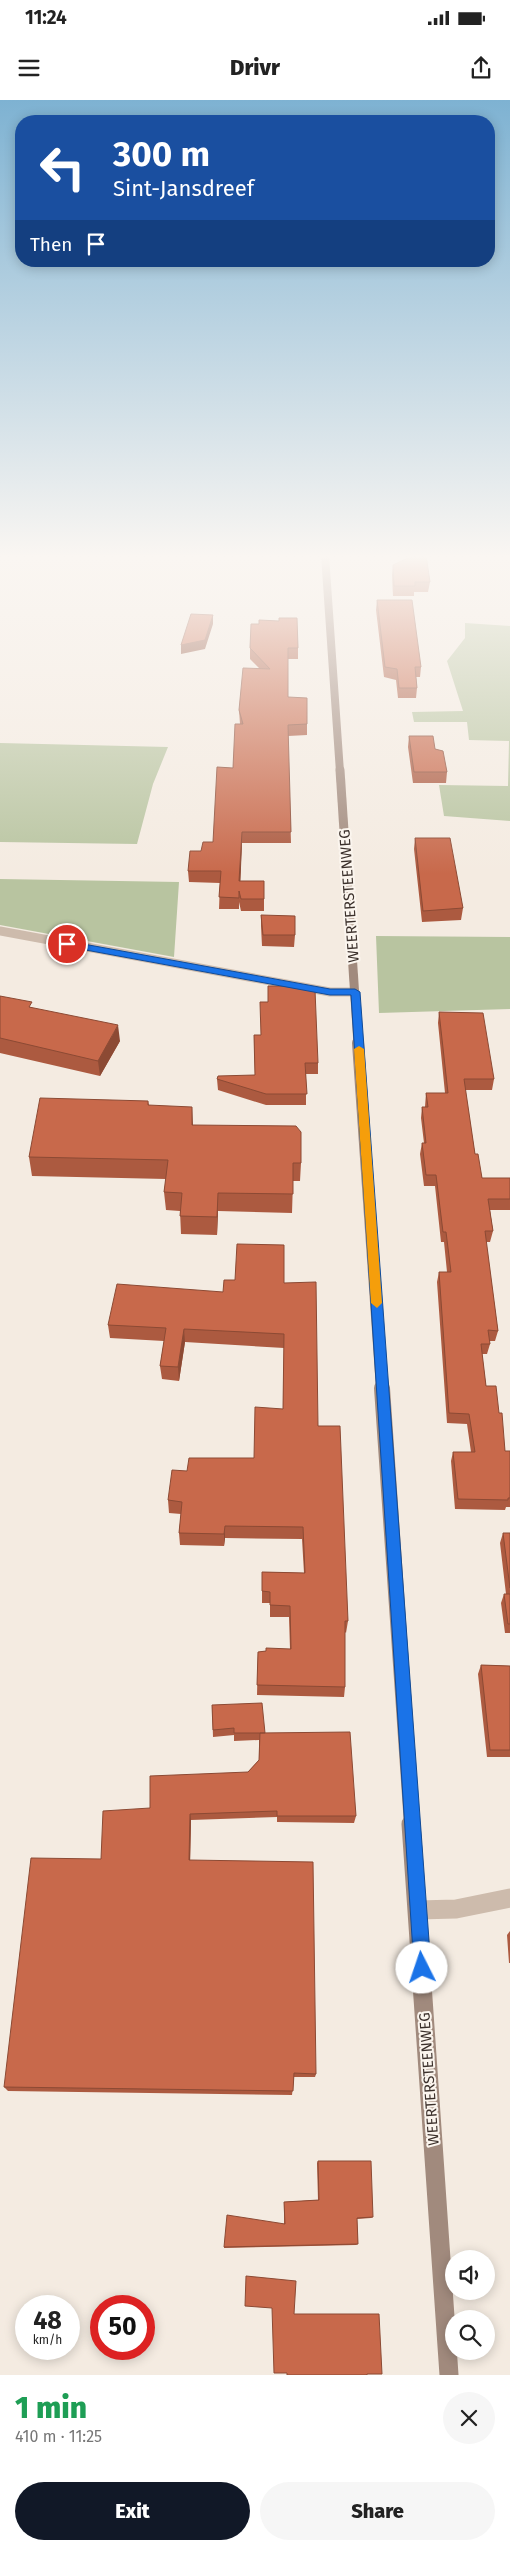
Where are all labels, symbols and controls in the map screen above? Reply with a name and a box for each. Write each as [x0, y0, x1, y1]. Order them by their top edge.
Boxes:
text: 11:24 [25, 6, 67, 29]
icon: menu [15, 54, 43, 82]
text: Drivr [230, 54, 280, 81]
icon: share [467, 54, 495, 82]
text: 300 m [113, 133, 210, 175]
icon: left [30, 135, 95, 200]
text: Sint-Jansdreef [113, 175, 254, 202]
icon: arrive [82, 230, 110, 258]
text: Then [30, 233, 72, 256]
street label: WEERTERSTEENWEG [335, 829, 363, 963]
pin [46, 923, 88, 965]
icon: arrive [53, 930, 81, 958]
position arrow [395, 1941, 447, 1993]
street label: WEERTERSTEENWEG [415, 2012, 443, 2146]
map controls [445, 2250, 495, 2360]
button: sound [445, 2250, 495, 2300]
speed limit sign: 50 [90, 2295, 155, 2360]
text: 48 [33, 2306, 62, 2336]
button: search [445, 2310, 495, 2360]
text: km/h [33, 2333, 62, 2347]
text: 1 min [15, 2390, 87, 2426]
button: close [443, 2392, 495, 2444]
text: 410 m · 11:25 [15, 2427, 102, 2446]
button: Exit [15, 2482, 250, 2540]
button: Share [260, 2482, 495, 2540]

